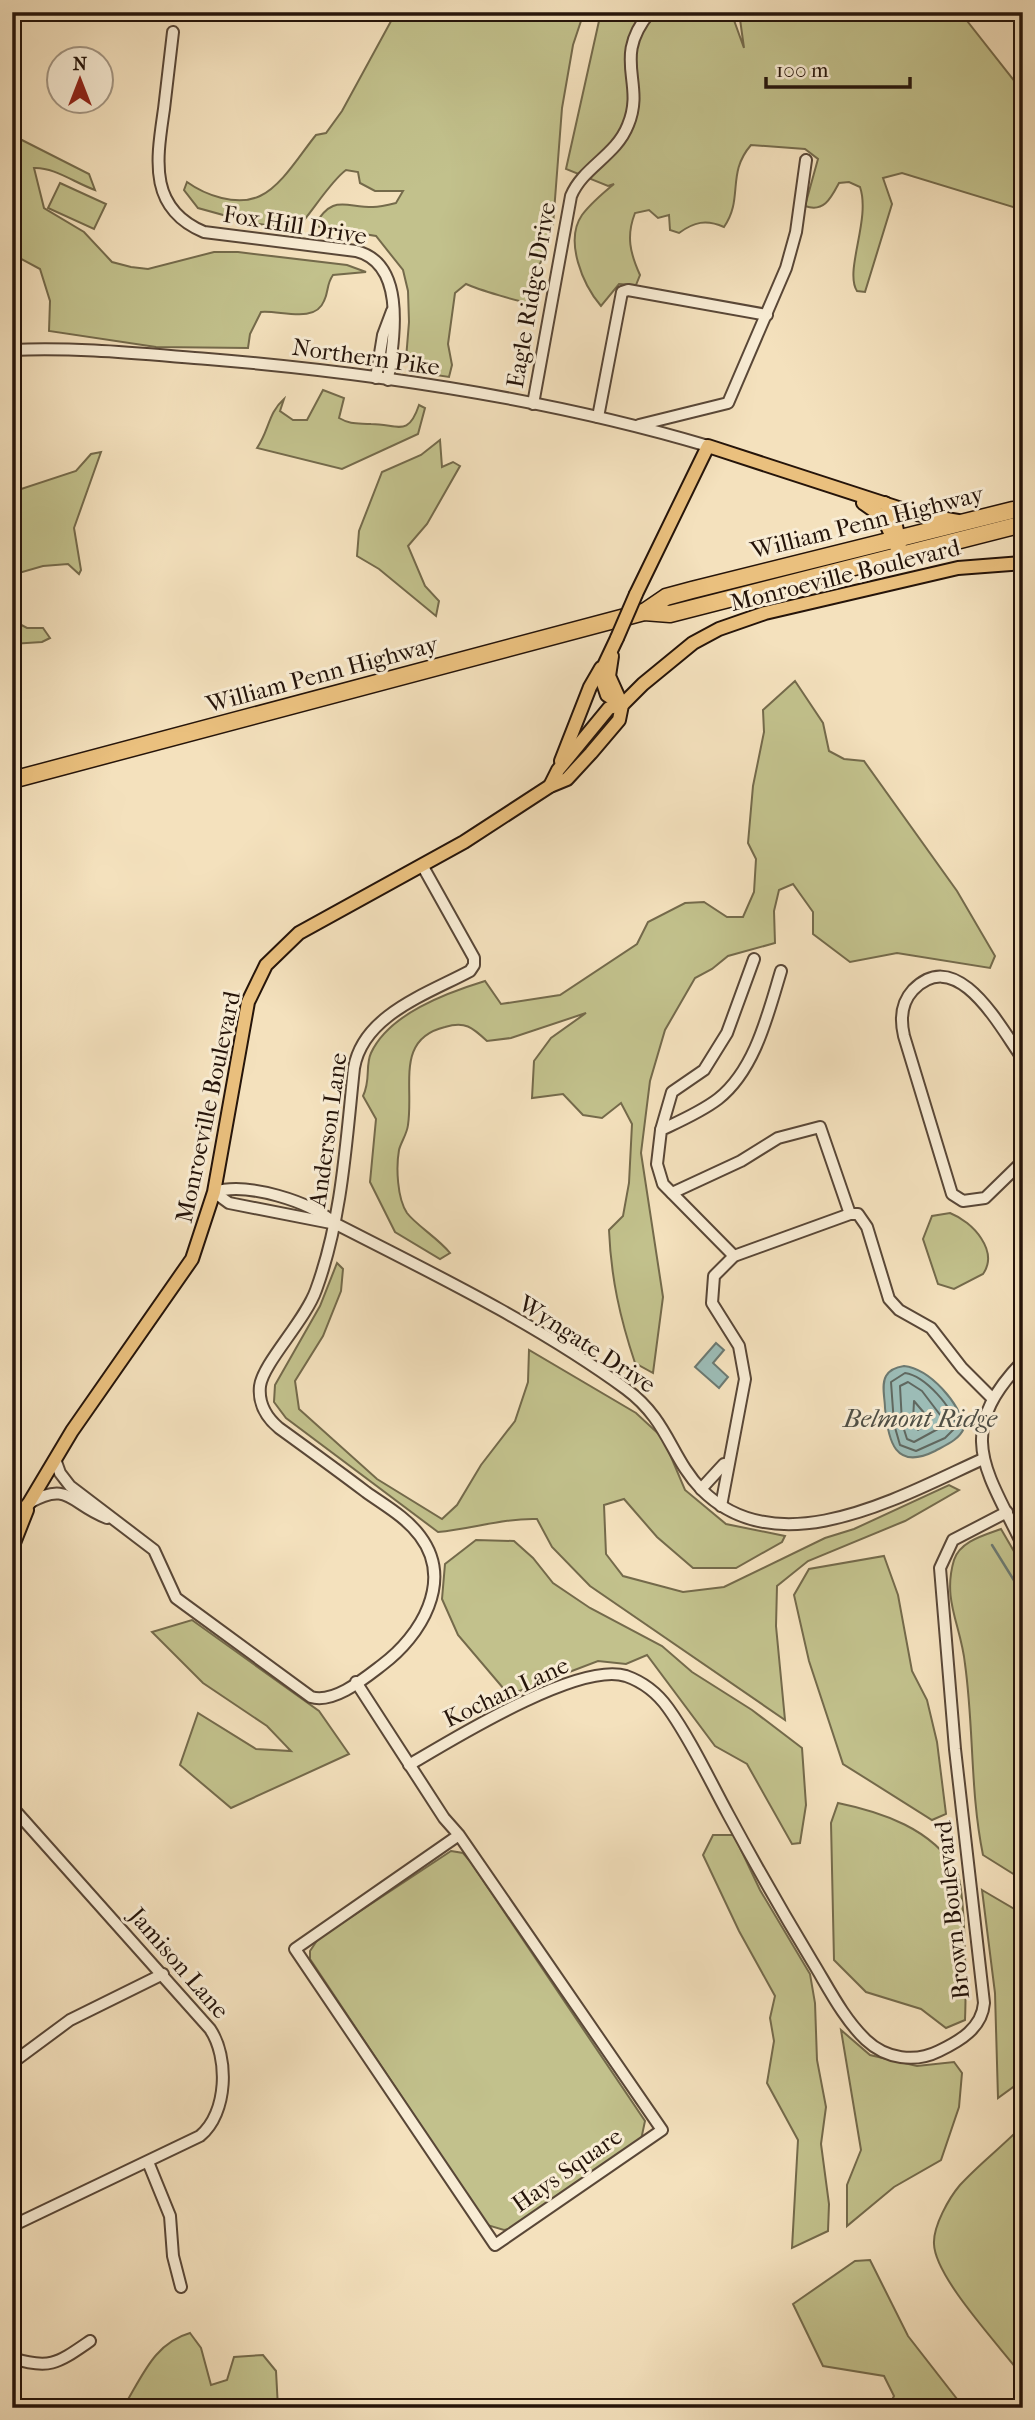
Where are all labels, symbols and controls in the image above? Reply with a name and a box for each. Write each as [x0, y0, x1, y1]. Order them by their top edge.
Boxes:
north arrow [46, 46, 116, 116]
scale bar [766, 46, 909, 90]
text: N [73, 53, 88, 75]
text: 100 m [776, 58, 829, 82]
street label: Fox Hill Drive [221, 200, 369, 250]
street label: Eagle Ridge Drive [501, 200, 561, 390]
street label: Northern Pike [290, 333, 442, 381]
street label: William Penn Highway [747, 479, 987, 565]
street label: Monroeville Boulevard [727, 533, 964, 617]
street label: William Penn Highway [202, 629, 442, 719]
street label: Monroeville Boulevard [170, 988, 246, 1225]
street label: Anderson Lane [303, 1051, 353, 1210]
street label: Wyngate Drive [512, 1289, 661, 1399]
water label: Belmont Ridge [841, 1403, 998, 1434]
street label: Kochan Lane [439, 1651, 573, 1733]
street label: Brown Boulevard [929, 1818, 975, 2001]
street label: Jamison Lane [122, 1900, 235, 2024]
street label: Hays Square [507, 2122, 628, 2218]

